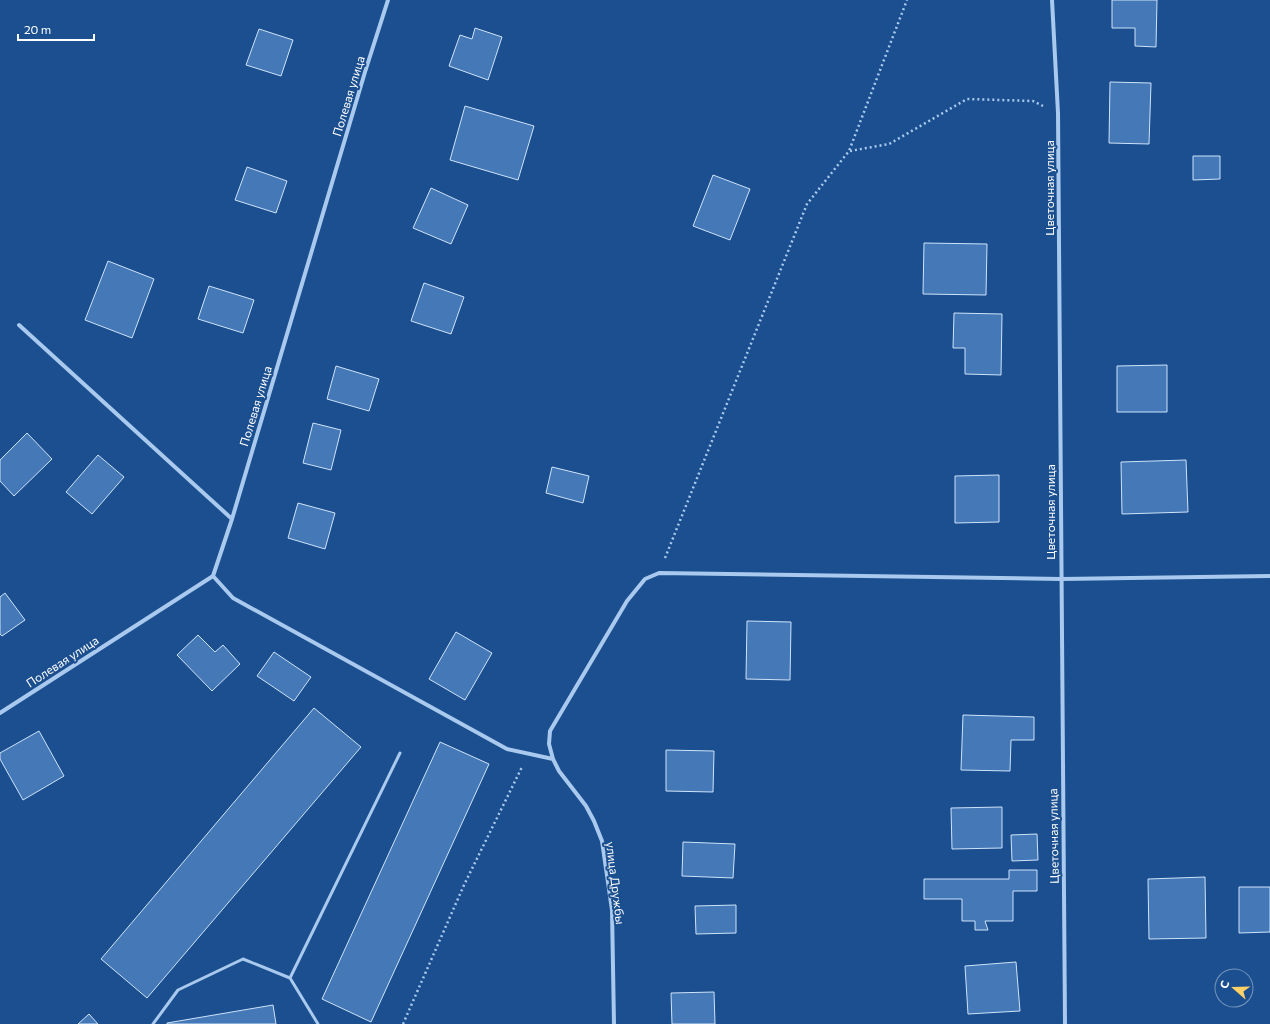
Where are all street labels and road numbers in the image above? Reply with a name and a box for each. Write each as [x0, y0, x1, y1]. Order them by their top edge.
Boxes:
street label: Полевая улица [329, 54, 367, 138]
street label: Цветочная улица [1042, 140, 1056, 236]
street label: Полевая улица [236, 364, 274, 448]
street label: Цветочная улица [1043, 464, 1057, 560]
street label: Полевая улица [23, 632, 101, 690]
street label: Цветочная улица [1045, 788, 1061, 884]
street label: улица Дружбы [604, 841, 628, 925]

